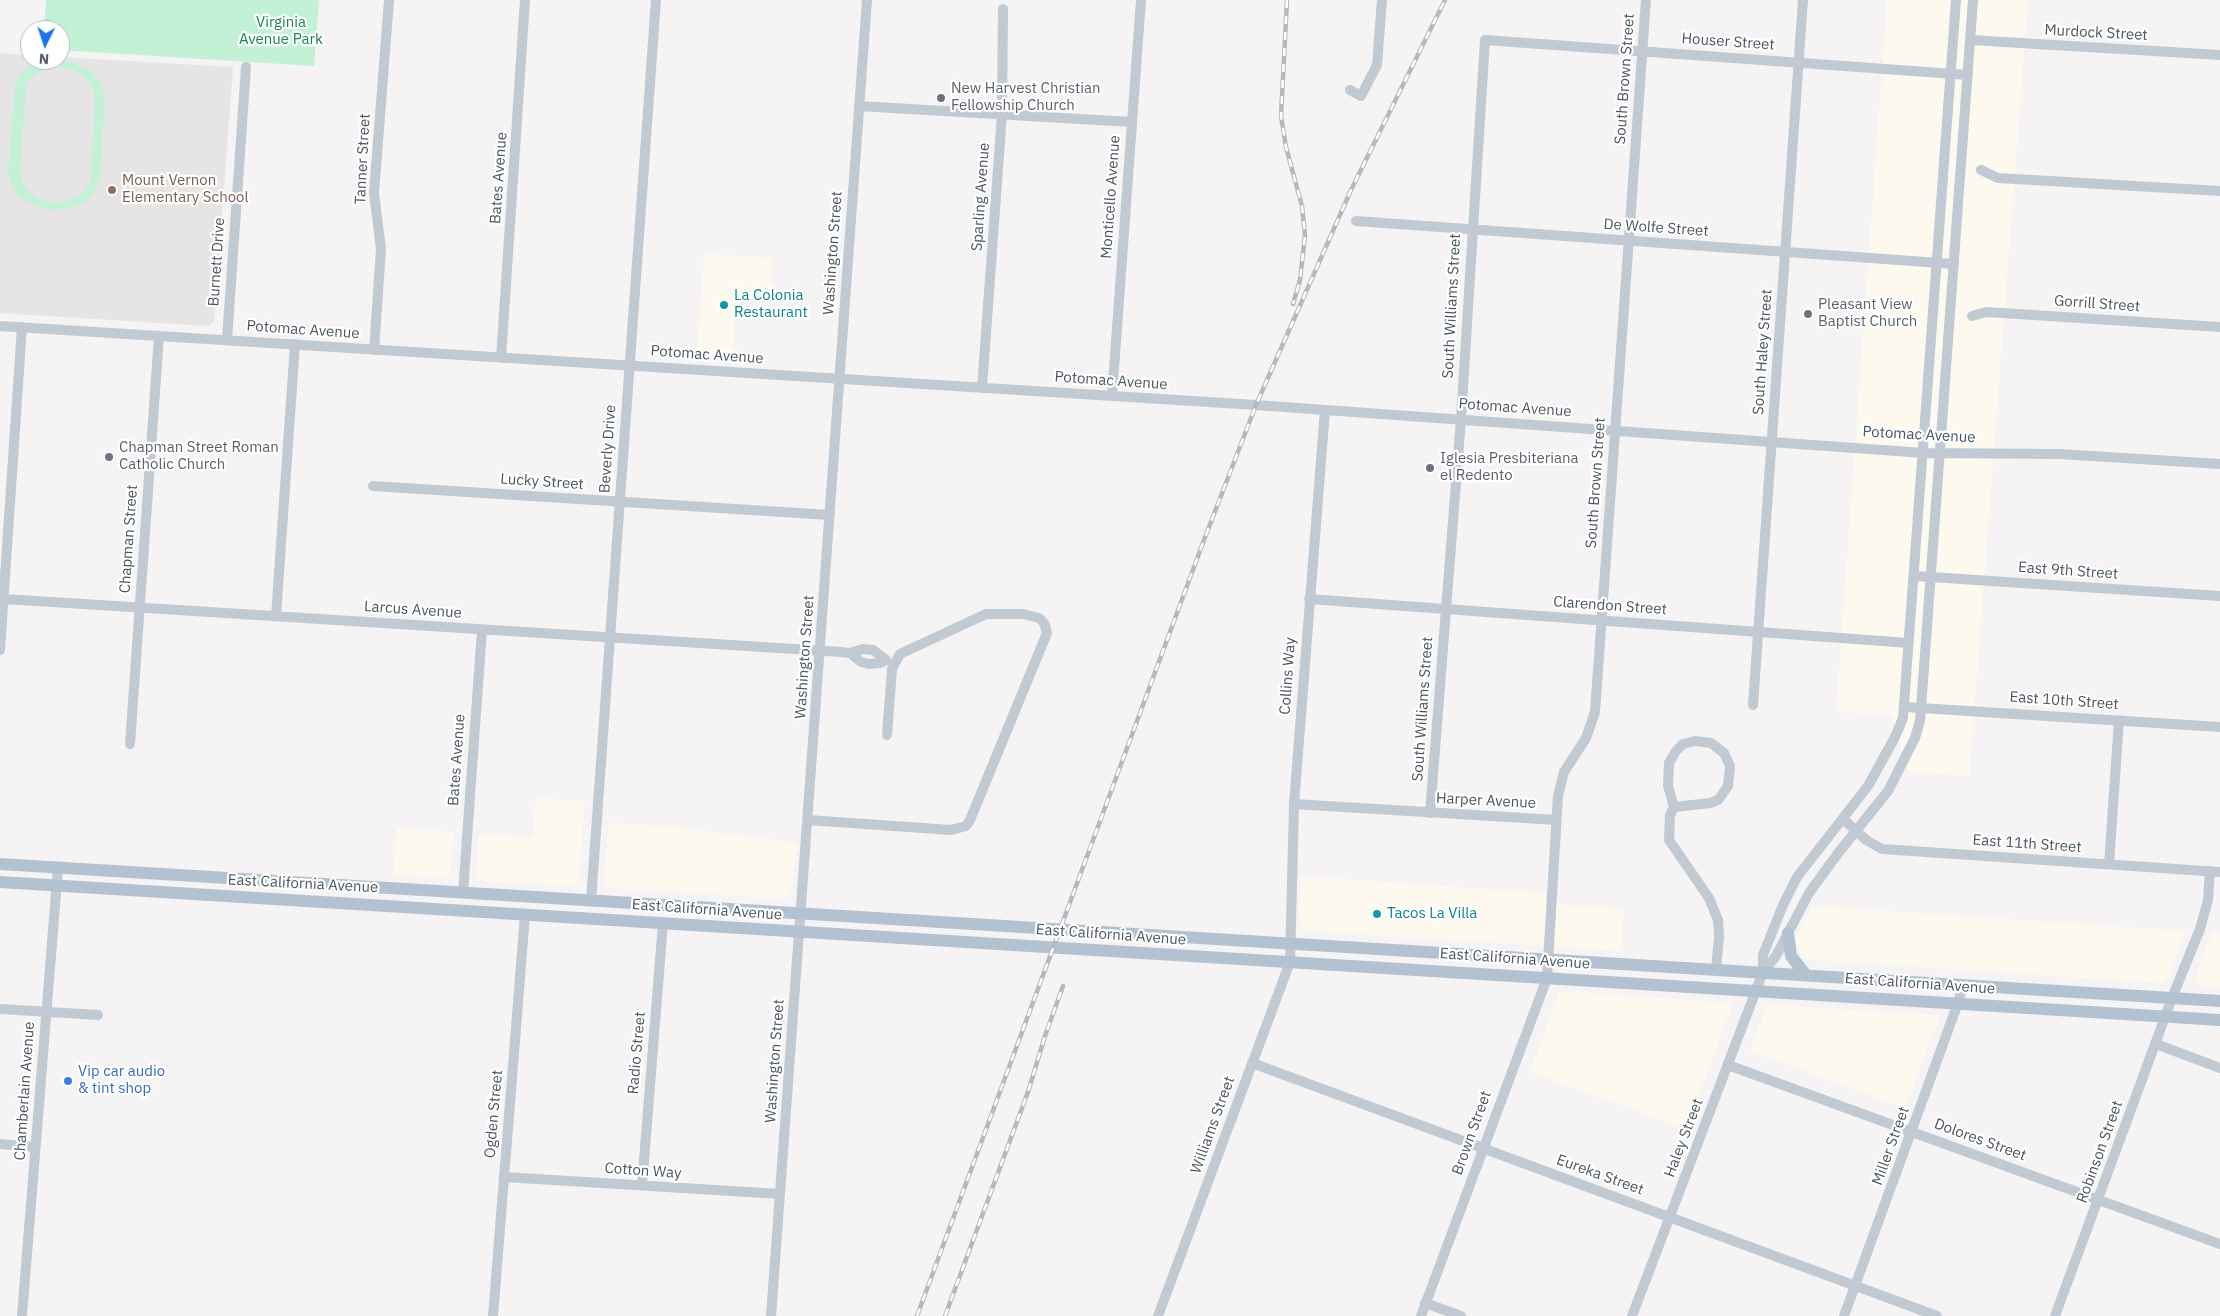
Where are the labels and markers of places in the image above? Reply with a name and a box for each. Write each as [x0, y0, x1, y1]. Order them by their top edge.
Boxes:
place label: New Harvest Christian Fellowship Church [951, 80, 1100, 115]
marker: New Harvest Christian Fellowship Church [935, 92, 947, 104]
place label: Mount Vernon Elementary School [122, 172, 249, 207]
marker: Mount Vernon Elementary School [106, 184, 118, 196]
place label: La Colonia Restaurant [734, 287, 808, 322]
place label: Pleasant View Baptist Church [1818, 296, 1917, 331]
marker: La Colonia Restaurant [718, 299, 730, 311]
marker: Pleasant View Baptist Church [1802, 308, 1814, 320]
place label: Chapman Street Roman Catholic Church [119, 439, 279, 474]
place label: Iglesia Presbiteriana el Redento [1440, 450, 1578, 485]
marker: Chapman Street Roman Catholic Church [103, 451, 115, 463]
marker: Iglesia Presbiteriana el Redento [1424, 462, 1436, 474]
place label: Tacos La Villa [1387, 905, 1477, 923]
marker: Tacos La Villa [1371, 908, 1383, 920]
place label: Vip car audio & tint shop [78, 1063, 165, 1098]
marker: Vip car audio & tint shop [62, 1075, 74, 1087]

